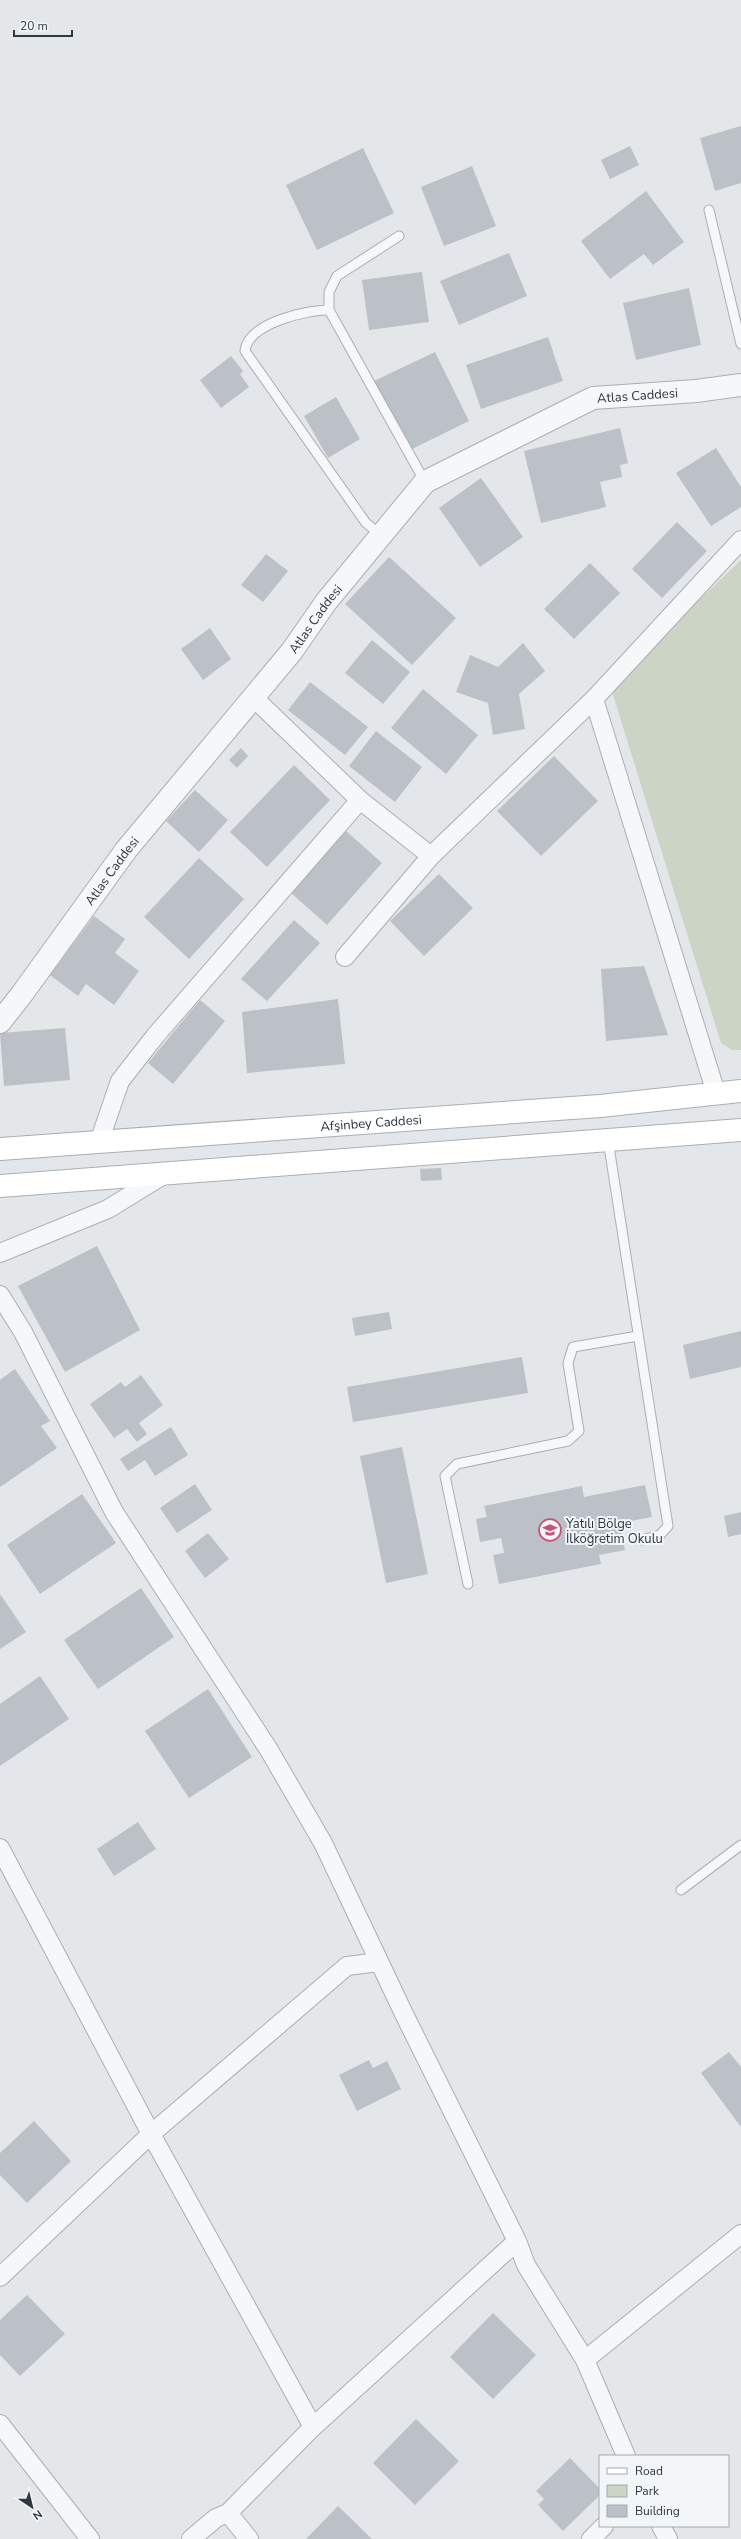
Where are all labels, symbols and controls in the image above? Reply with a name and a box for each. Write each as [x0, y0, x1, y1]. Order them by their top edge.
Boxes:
scale bar [14, 12, 72, 38]
text: 20 m [20, 18, 48, 34]
street label: Atlas Caddesi [596, 384, 679, 408]
street label: Atlas Caddesi [285, 581, 347, 657]
street label: Atlas Caddesi [81, 833, 143, 909]
street label: Afşinbey Caddesi [320, 1111, 422, 1136]
place label: Yatılı Bölge İlköğretim Okulu [565, 1515, 663, 1548]
school or university icon: Yatılı Bölge İlköğretim Okulu [537, 1517, 563, 1543]
legend [599, 2455, 729, 2527]
text: Road [635, 2463, 663, 2479]
text: Park [635, 2483, 660, 2499]
north arrow [12, 2487, 52, 2527]
text: Building [635, 2503, 680, 2519]
text: N [30, 2506, 45, 2523]

